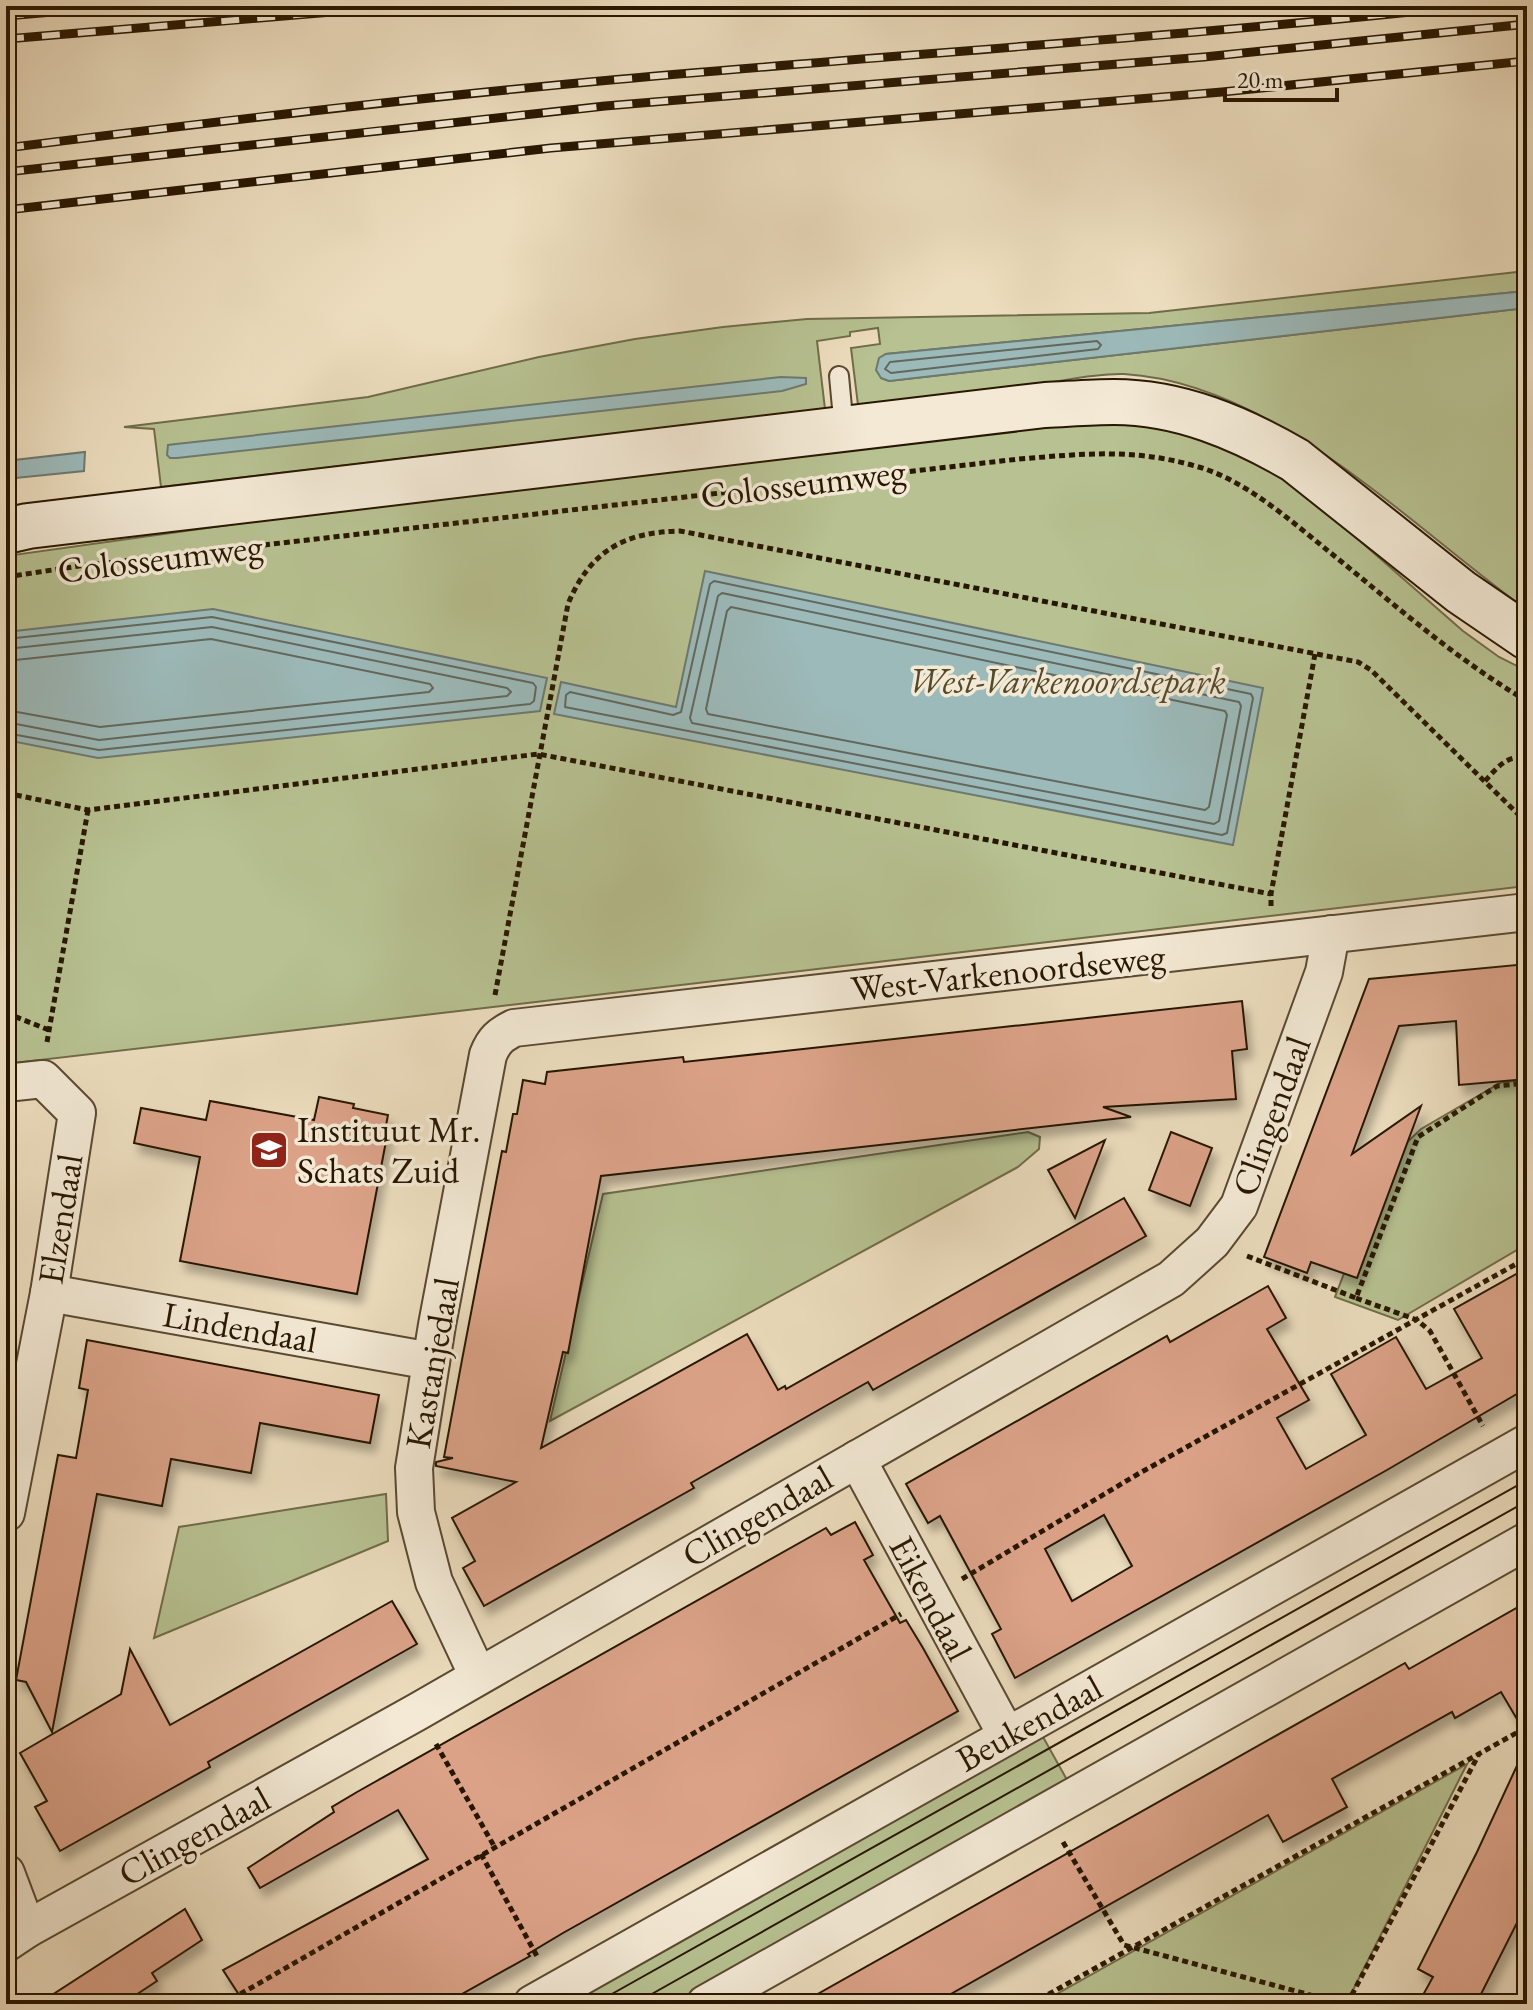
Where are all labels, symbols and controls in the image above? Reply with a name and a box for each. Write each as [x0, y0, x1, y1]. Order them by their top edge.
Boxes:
scale bar [1225, 52, 1337, 102]
text: 20 m [1237, 64, 1284, 95]
street label: Colosseumweg [698, 447, 908, 519]
street label: Colosseumweg [55, 522, 265, 594]
park label: West-Varkenoordsepark [908, 657, 1226, 704]
street label: West-Varkenoordseweg [849, 932, 1168, 1012]
street label: Clingendaal [1220, 1030, 1322, 1202]
place label: Instituut Mr. Schats Zuid [297, 1106, 481, 1194]
school or university icon: Instituut Mr. Schats Zuid [248, 1129, 290, 1171]
street label: Elzendaal [27, 1151, 93, 1287]
street label: Kastanjedaal [394, 1274, 470, 1452]
street label: Lindendaal [159, 1290, 321, 1364]
street label: Clingendaal [673, 1454, 841, 1578]
street label: Eikendaal [879, 1528, 983, 1668]
street label: Beukendaal [948, 1664, 1110, 1782]
street label: Clingendaal [110, 1775, 278, 1897]

